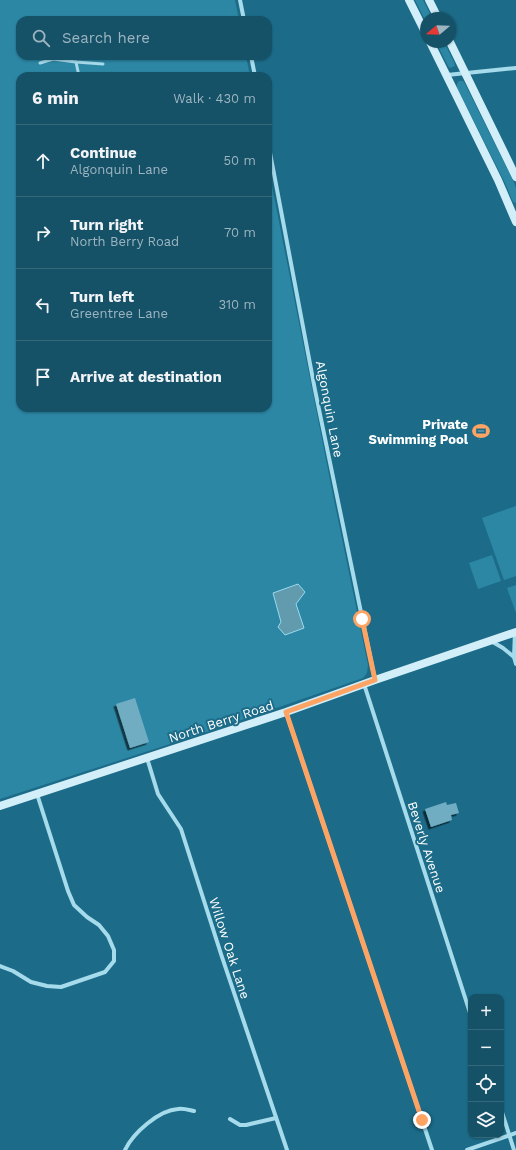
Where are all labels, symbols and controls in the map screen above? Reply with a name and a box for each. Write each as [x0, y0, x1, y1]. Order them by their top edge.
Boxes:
north arrow [420, 12, 456, 48]
search box [16, 16, 272, 60]
icon: search [30, 27, 52, 49]
text: Search here [62, 29, 150, 47]
text: 6 min [32, 88, 79, 108]
text: Walk · 430 m [173, 91, 256, 106]
text: Continue [70, 144, 137, 162]
icon: ahead [32, 150, 54, 172]
text: 50 m [224, 153, 256, 168]
text: Algonquin Lane [70, 162, 168, 177]
text: Turn right [70, 216, 143, 234]
icon: right [32, 222, 54, 244]
text: 70 m [224, 225, 256, 240]
text: North Berry Road [70, 234, 179, 249]
text: Turn left [70, 288, 134, 306]
icon: left [32, 294, 54, 316]
text: 310 m [218, 297, 256, 312]
text: Greentree Lane [70, 306, 168, 321]
street label: Algonquin Lane [313, 360, 346, 459]
icon: arrive [32, 366, 54, 388]
text: Arrive at destination [70, 368, 222, 386]
place label: Private Swimming Pool [369, 417, 469, 447]
sports icon: Private Swimming Pool [471, 421, 491, 441]
route start [353, 610, 371, 628]
street label: North Berry Road [167, 697, 275, 745]
street label: Beverly Avenue [405, 800, 448, 895]
street label: Willow Oak Lane [206, 896, 253, 1001]
map controls [468, 994, 504, 1138]
button: + [468, 994, 504, 1030]
button: − [468, 1030, 504, 1066]
button: locate [468, 1066, 504, 1102]
button: layers [468, 1102, 504, 1138]
route end [413, 1111, 431, 1129]

